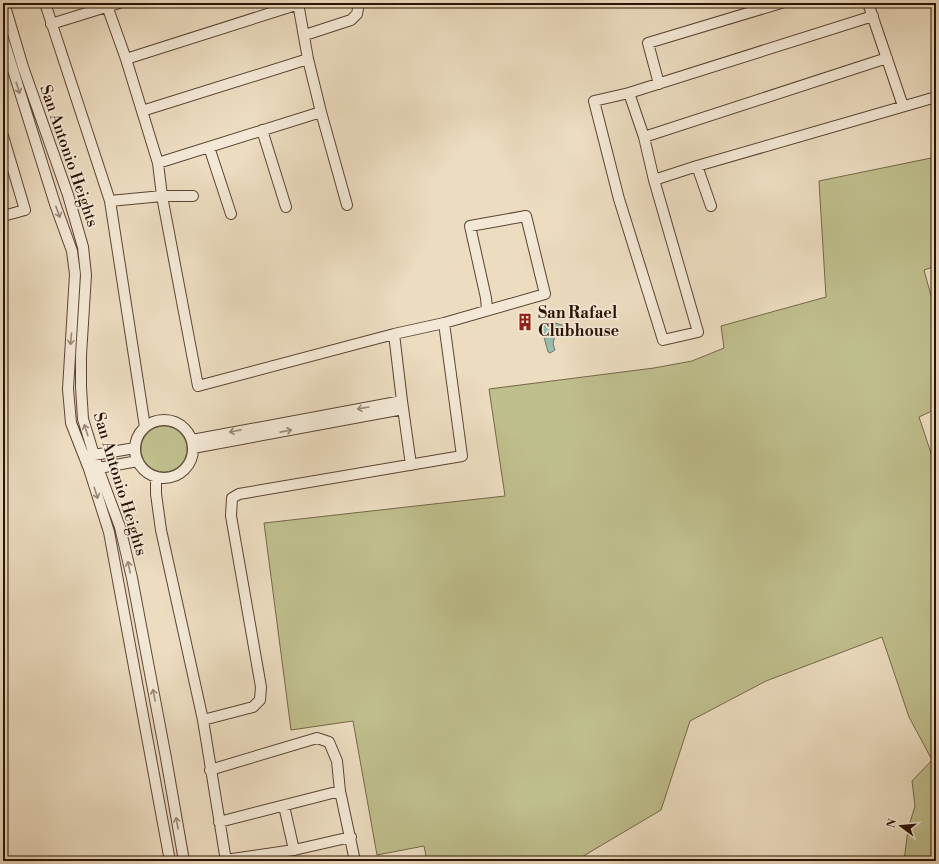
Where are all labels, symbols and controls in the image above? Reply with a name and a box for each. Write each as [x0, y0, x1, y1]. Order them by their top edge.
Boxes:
one-way arrow [15, 82, 23, 94]
street label: San Antonio Heights [35, 82, 103, 230]
one-way arrow [55, 206, 63, 218]
place label: San Rafael Clubhouse [538, 303, 620, 341]
building icon: San Rafael Clubhouse [515, 312, 535, 332]
one-way arrow [67, 332, 74, 345]
one-way arrow [357, 404, 370, 412]
street label: San Antonio Heights [89, 410, 151, 558]
one-way arrow [82, 424, 89, 437]
one-way arrow [280, 427, 293, 435]
one-way arrow [229, 428, 242, 436]
one-way arrow [93, 486, 100, 499]
one-way arrow [125, 561, 133, 574]
one-way arrow [149, 689, 157, 702]
north arrow [881, 806, 921, 846]
one-way arrow [173, 816, 181, 829]
text: N [884, 817, 900, 830]

